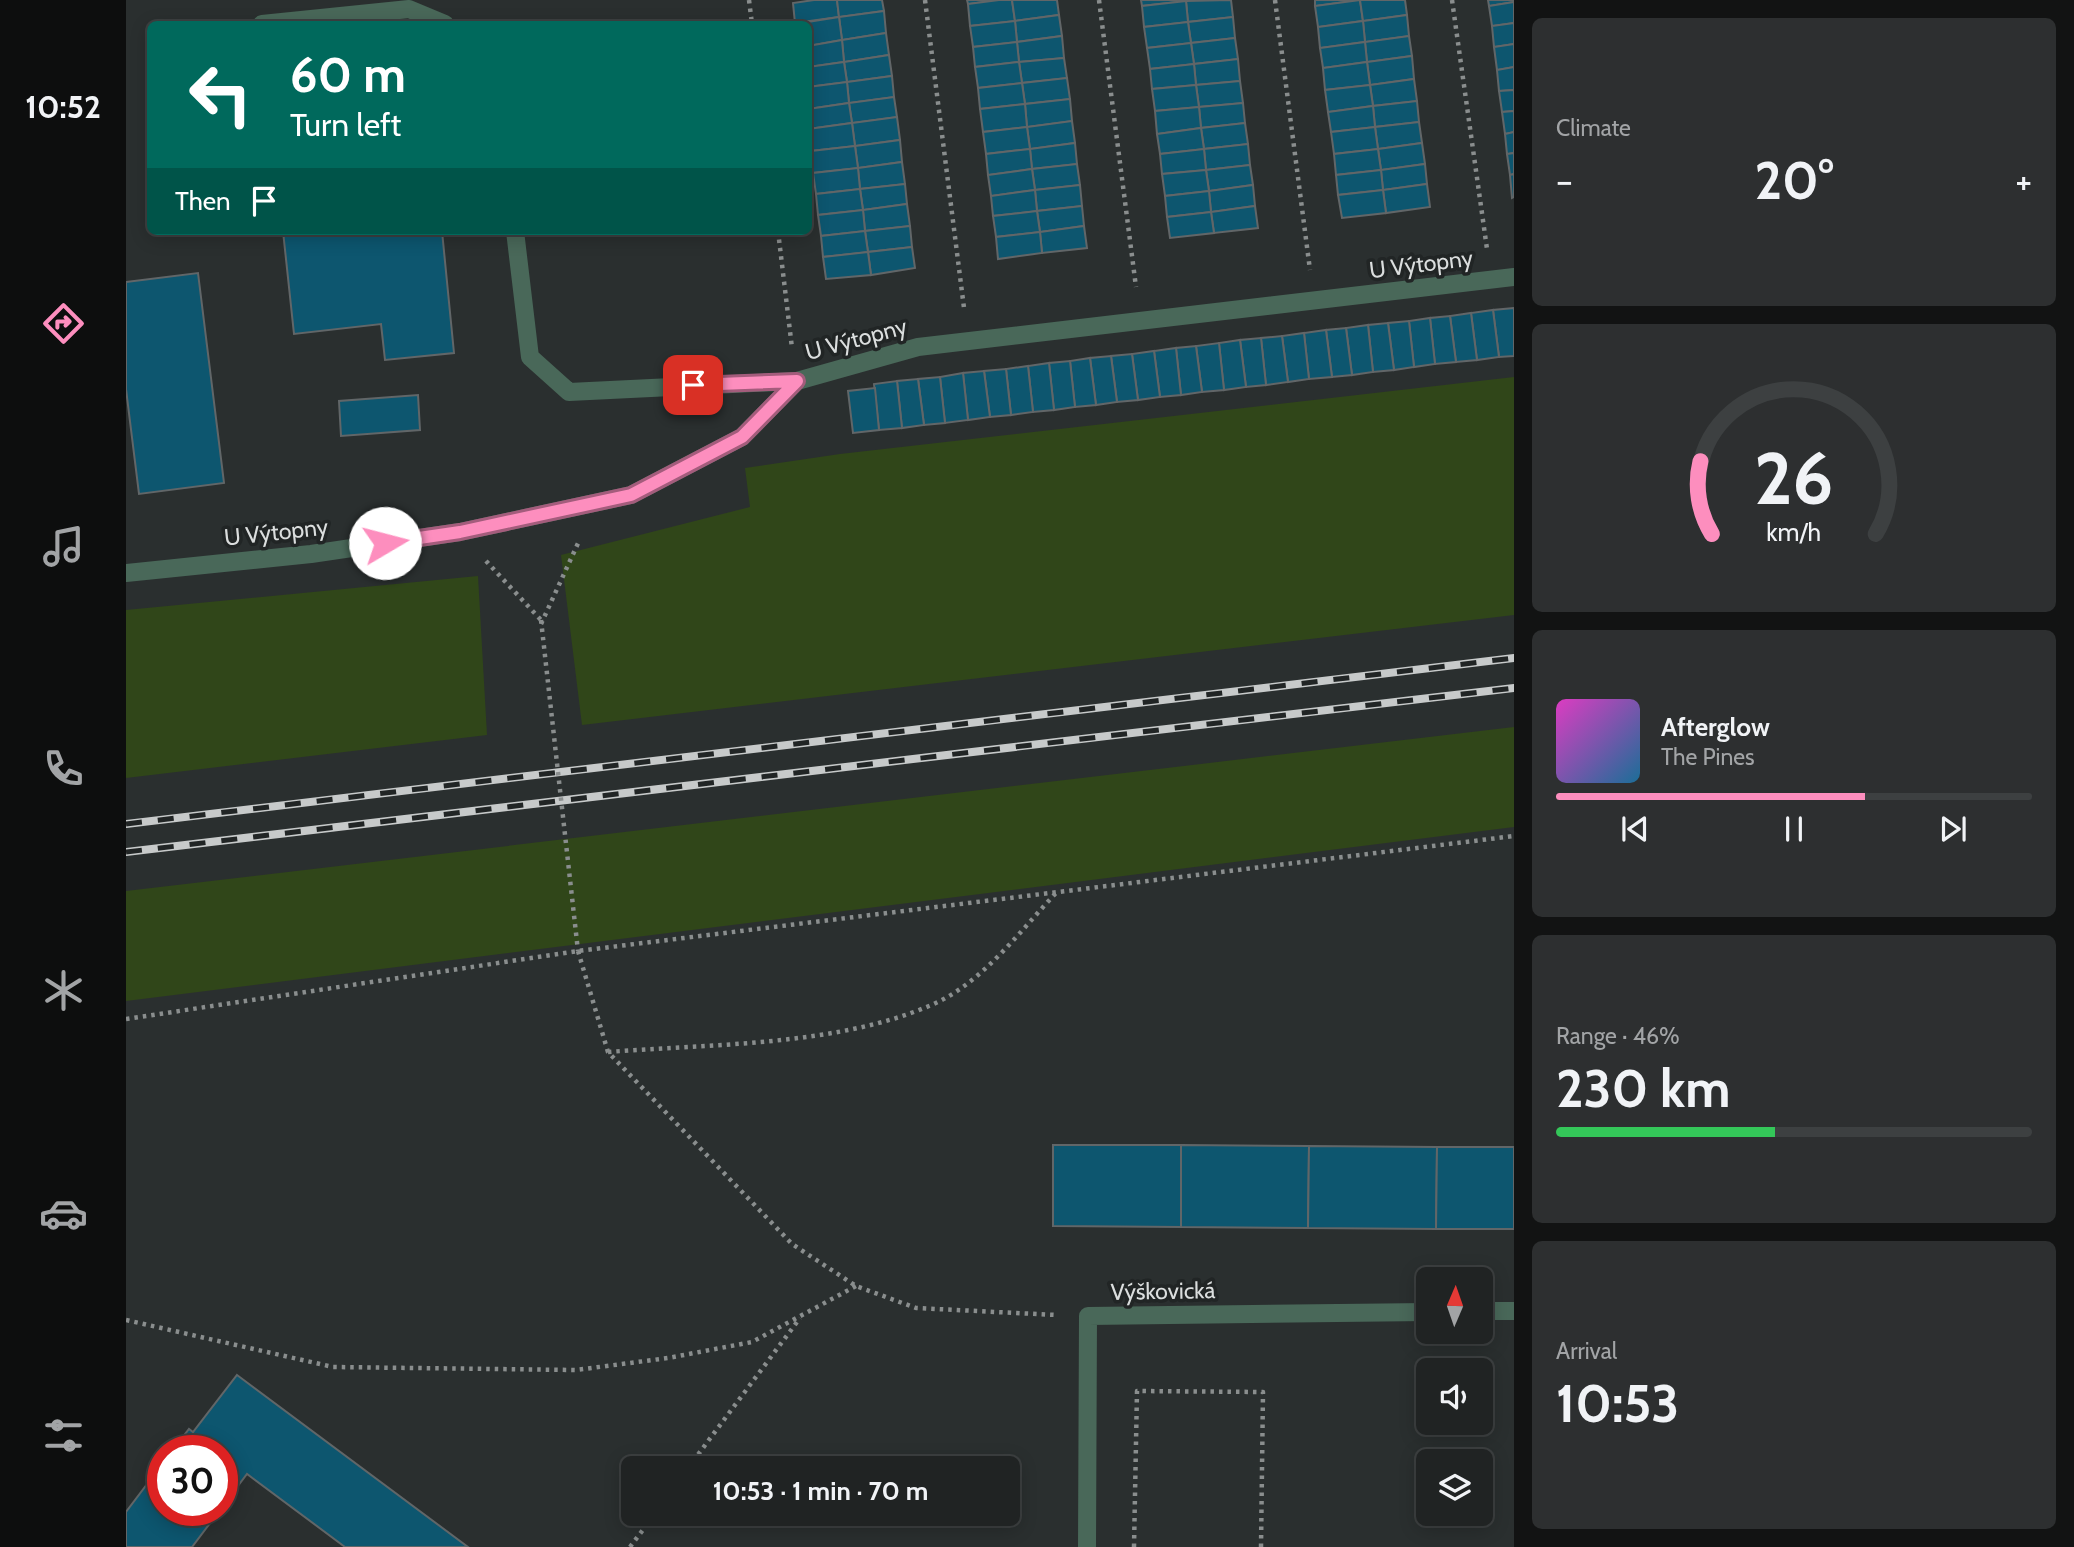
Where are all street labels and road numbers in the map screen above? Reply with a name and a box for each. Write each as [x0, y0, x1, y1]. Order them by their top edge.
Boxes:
street label: U Výtopny [1367, 244, 1475, 284]
street label: U Výtopny [802, 312, 910, 366]
street label: U Výtopny [223, 513, 330, 551]
street label: Výškovická [1110, 1276, 1216, 1306]

